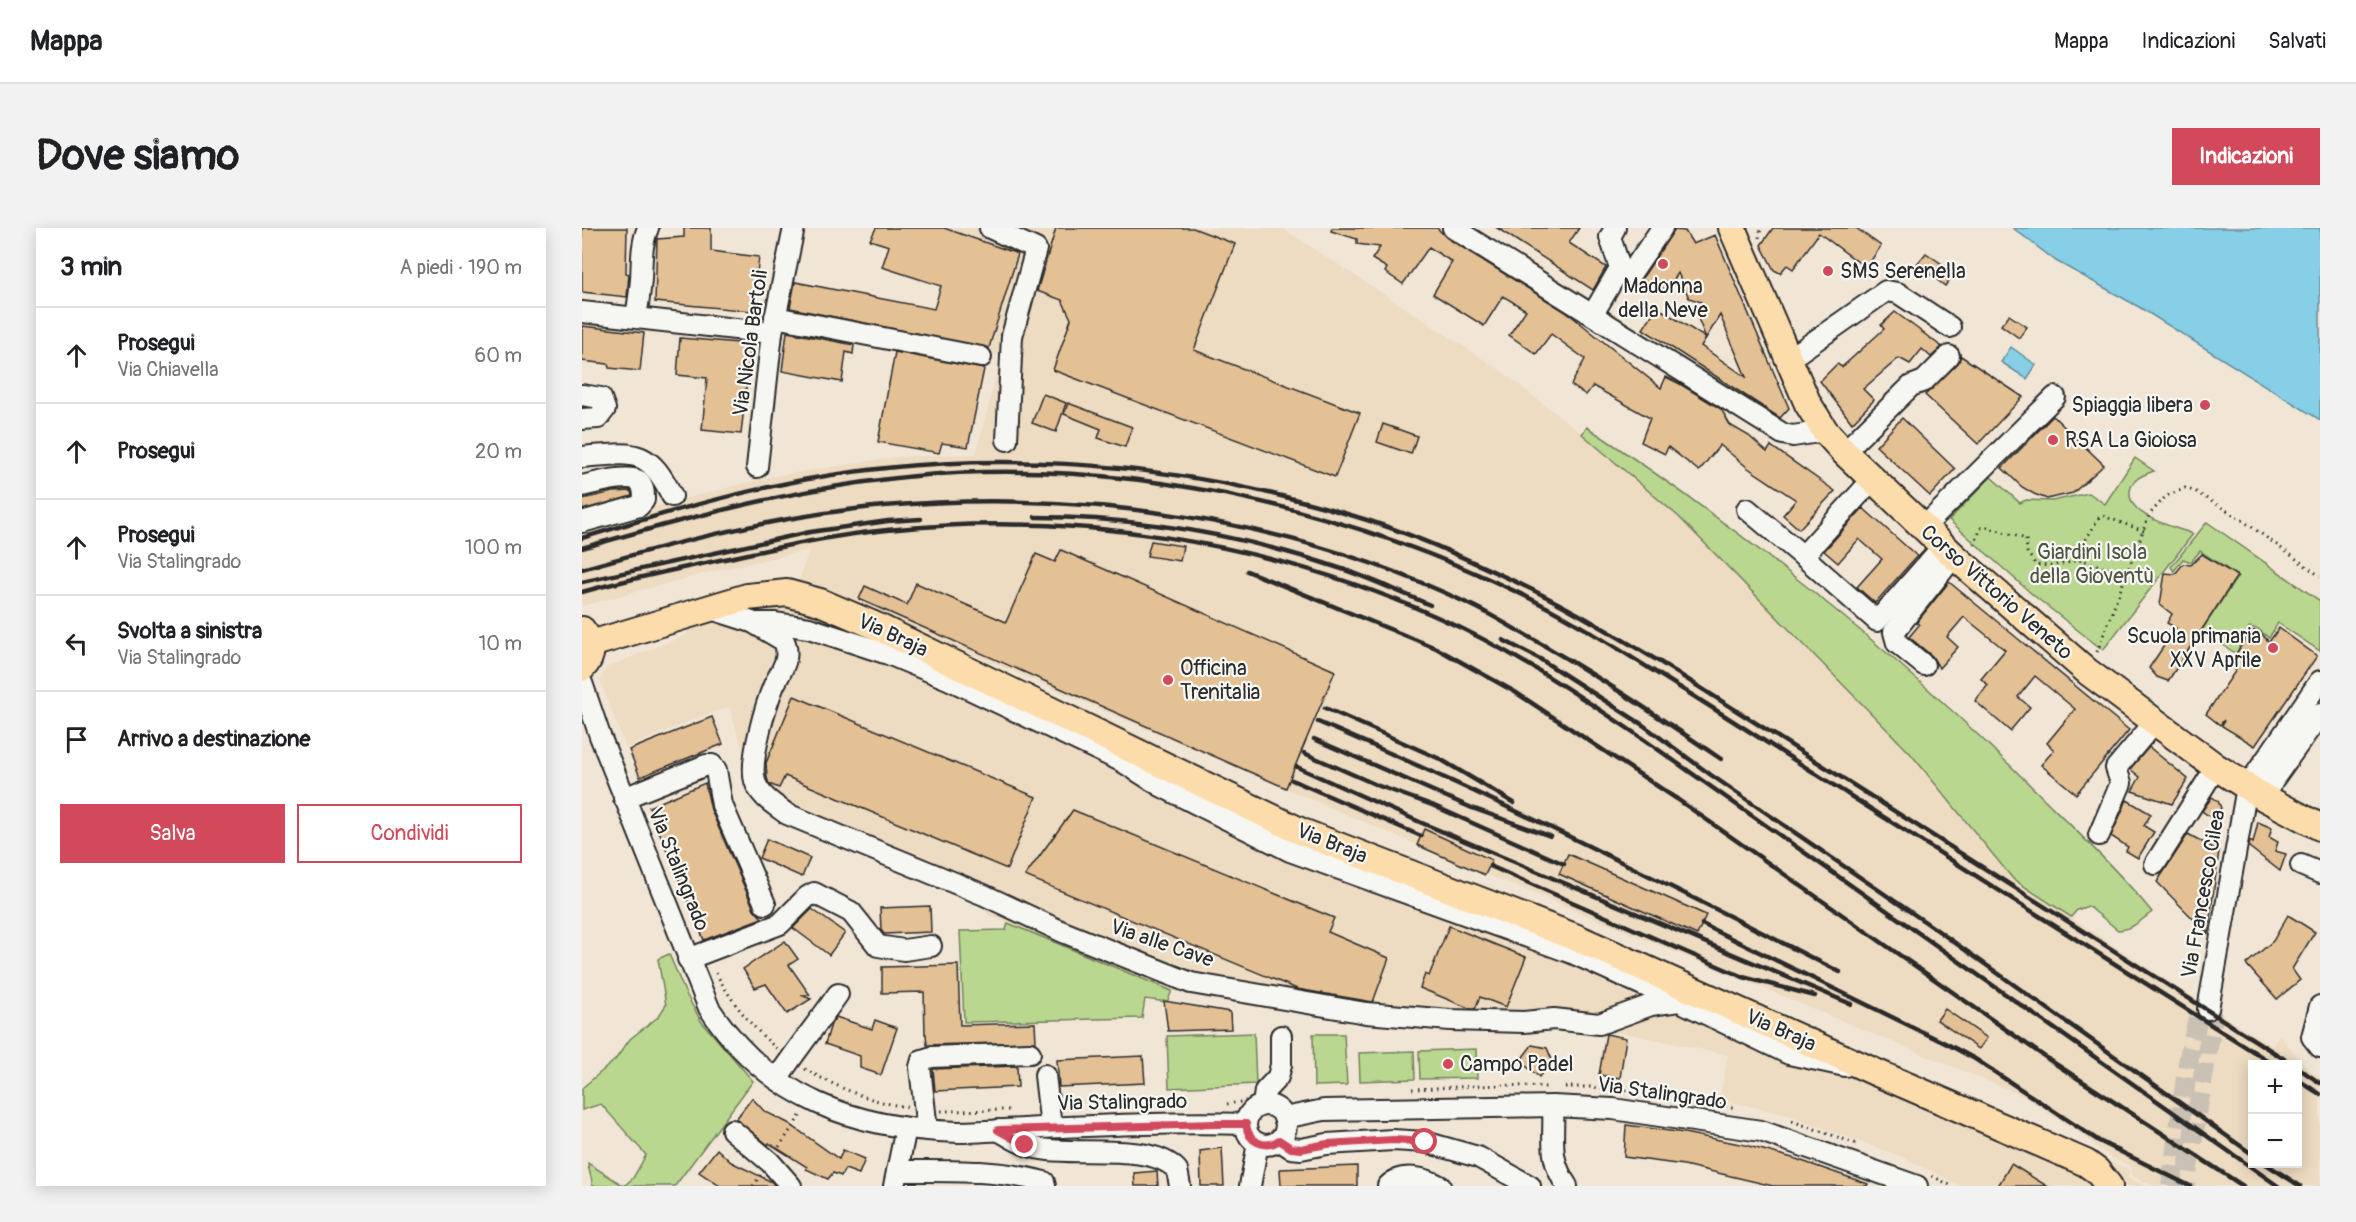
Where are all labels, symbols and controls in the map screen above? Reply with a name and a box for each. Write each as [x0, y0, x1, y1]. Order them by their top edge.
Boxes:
text: Mappa [30, 24, 103, 59]
text: Mappa [2054, 28, 2109, 55]
text: Indicazioni [2142, 28, 2235, 55]
text: Salvati [2268, 28, 2326, 55]
button: Indicazioni [2172, 128, 2320, 185]
text: Dove siamo [36, 130, 239, 182]
text: 3 min [60, 251, 122, 283]
text: A piedi · 190 m [399, 255, 522, 280]
marker: Madonna della Neve [1656, 257, 1670, 271]
place label: SMS Serenella [1840, 258, 1966, 285]
marker: SMS Serenella [1821, 264, 1835, 278]
street label: Via Nicola Bartoli [727, 268, 774, 418]
place label: Madonna della Neve [1618, 273, 1708, 324]
text: Prosegui [117, 329, 195, 357]
icon: ahead [60, 339, 93, 372]
text: 60 m [475, 343, 522, 368]
text: Via Chiavella [117, 357, 219, 382]
place label: Spiaggia libera [2071, 392, 2193, 419]
marker: Spiaggia libera [2198, 398, 2212, 412]
place label: RSA La Gioiosa [2065, 427, 2197, 454]
marker: RSA La Gioiosa [2046, 433, 2060, 447]
icon: ahead [60, 435, 93, 468]
text: Prosegui [117, 437, 195, 465]
text: 20 m [475, 439, 522, 464]
street label: Corso Vittorio Veneto [1915, 519, 2078, 666]
text: Prosegui [117, 521, 195, 549]
icon: ahead [60, 531, 93, 564]
text: 100 m [465, 535, 522, 560]
park label: Giardini Isola della Gioventù [2030, 539, 2154, 590]
text: Via Stalingrado [117, 549, 241, 574]
street label: Via Braja [853, 607, 932, 663]
text: Svolta a sinistra [117, 617, 262, 645]
place label: Scuola primaria XXV Aprile [2127, 623, 2262, 674]
icon: left [60, 627, 93, 660]
text: 10 m [478, 631, 522, 656]
marker: Scuola primaria XXV Aprile [2266, 641, 2280, 655]
text: Via Stalingrado [117, 645, 241, 670]
place label: Officina Trenitalia [1180, 655, 1260, 706]
marker: Officina Trenitalia [1161, 673, 1175, 687]
icon: arrive [60, 723, 93, 756]
text: Arrivo a destinazione [117, 725, 310, 753]
button: Salva [60, 804, 285, 863]
button: Condividi [297, 804, 522, 863]
street label: Via Stalingrado [642, 804, 715, 935]
street label: Via Francesco Cilea [2175, 808, 2232, 980]
street label: Via Braja [1292, 817, 1371, 870]
street label: Via alle Cave [1106, 913, 1218, 974]
street label: Via Braja [1741, 1003, 1820, 1058]
place label: Campo Padel [1460, 1051, 1573, 1078]
marker: Campo Padel [1441, 1057, 1455, 1071]
map controls [2248, 1060, 2302, 1168]
button: + [2248, 1060, 2302, 1114]
street label: Via Stalingrado [1595, 1071, 1728, 1116]
street label: Via Stalingrado [1057, 1088, 1187, 1117]
button: − [2248, 1114, 2302, 1168]
route start [1411, 1128, 1437, 1154]
route end [1011, 1131, 1037, 1157]

